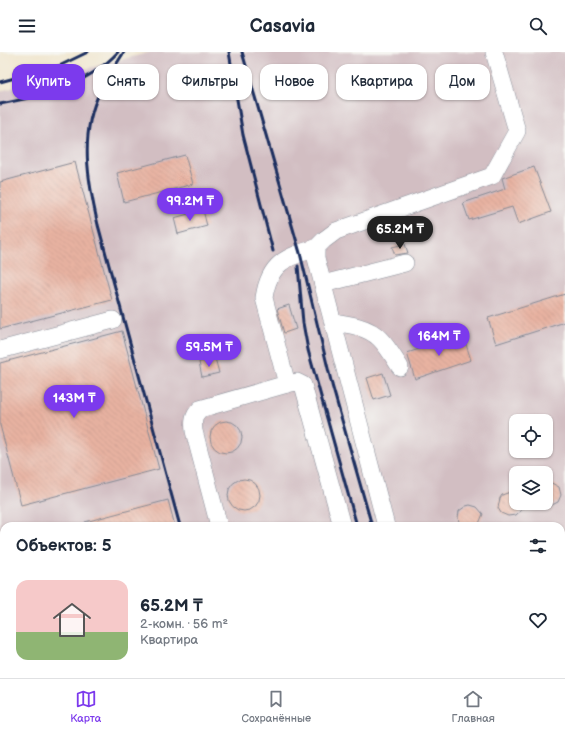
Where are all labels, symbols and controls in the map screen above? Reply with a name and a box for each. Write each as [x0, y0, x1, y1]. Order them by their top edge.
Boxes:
icon: menu [16, 15, 38, 37]
icon: search [527, 15, 549, 37]
text: Casavia [250, 16, 315, 37]
chip: Купить [12, 64, 85, 100]
chip: Снять [93, 64, 159, 100]
chip: Фильтры [167, 64, 252, 100]
chip: Новое [260, 64, 328, 100]
chip: Квартира [336, 64, 427, 100]
chip: Дом [435, 64, 490, 100]
pin: 99.2M ₸ [153, 188, 227, 222]
text: 99.2M ₸ [166, 193, 214, 209]
pin: 65.2M ₸ [363, 216, 437, 250]
text: 65.2M ₸ [376, 221, 424, 237]
pin: 164M ₸ [406, 323, 472, 357]
text: 164M ₸ [418, 328, 460, 344]
pin: 59.5M ₸ [172, 334, 246, 368]
text: 59.5M ₸ [185, 339, 233, 355]
pin: 143M ₸ [41, 385, 107, 419]
text: 143M ₸ [53, 390, 95, 406]
map controls [509, 414, 553, 510]
button: locate [509, 414, 553, 458]
button: layers [509, 466, 553, 510]
icon: filters [527, 535, 549, 557]
text: Объектов: 5 [16, 536, 112, 556]
icon: home [48, 596, 96, 644]
text: 65.2M ₸ [140, 596, 203, 616]
icon: heart [527, 609, 549, 631]
text: 2-комн. · 56 m² [140, 616, 228, 632]
text: Квартира [140, 632, 198, 648]
tab: Карта [70, 688, 101, 725]
tab: Сохранённые [242, 688, 311, 725]
tab: Главная [451, 688, 495, 725]

